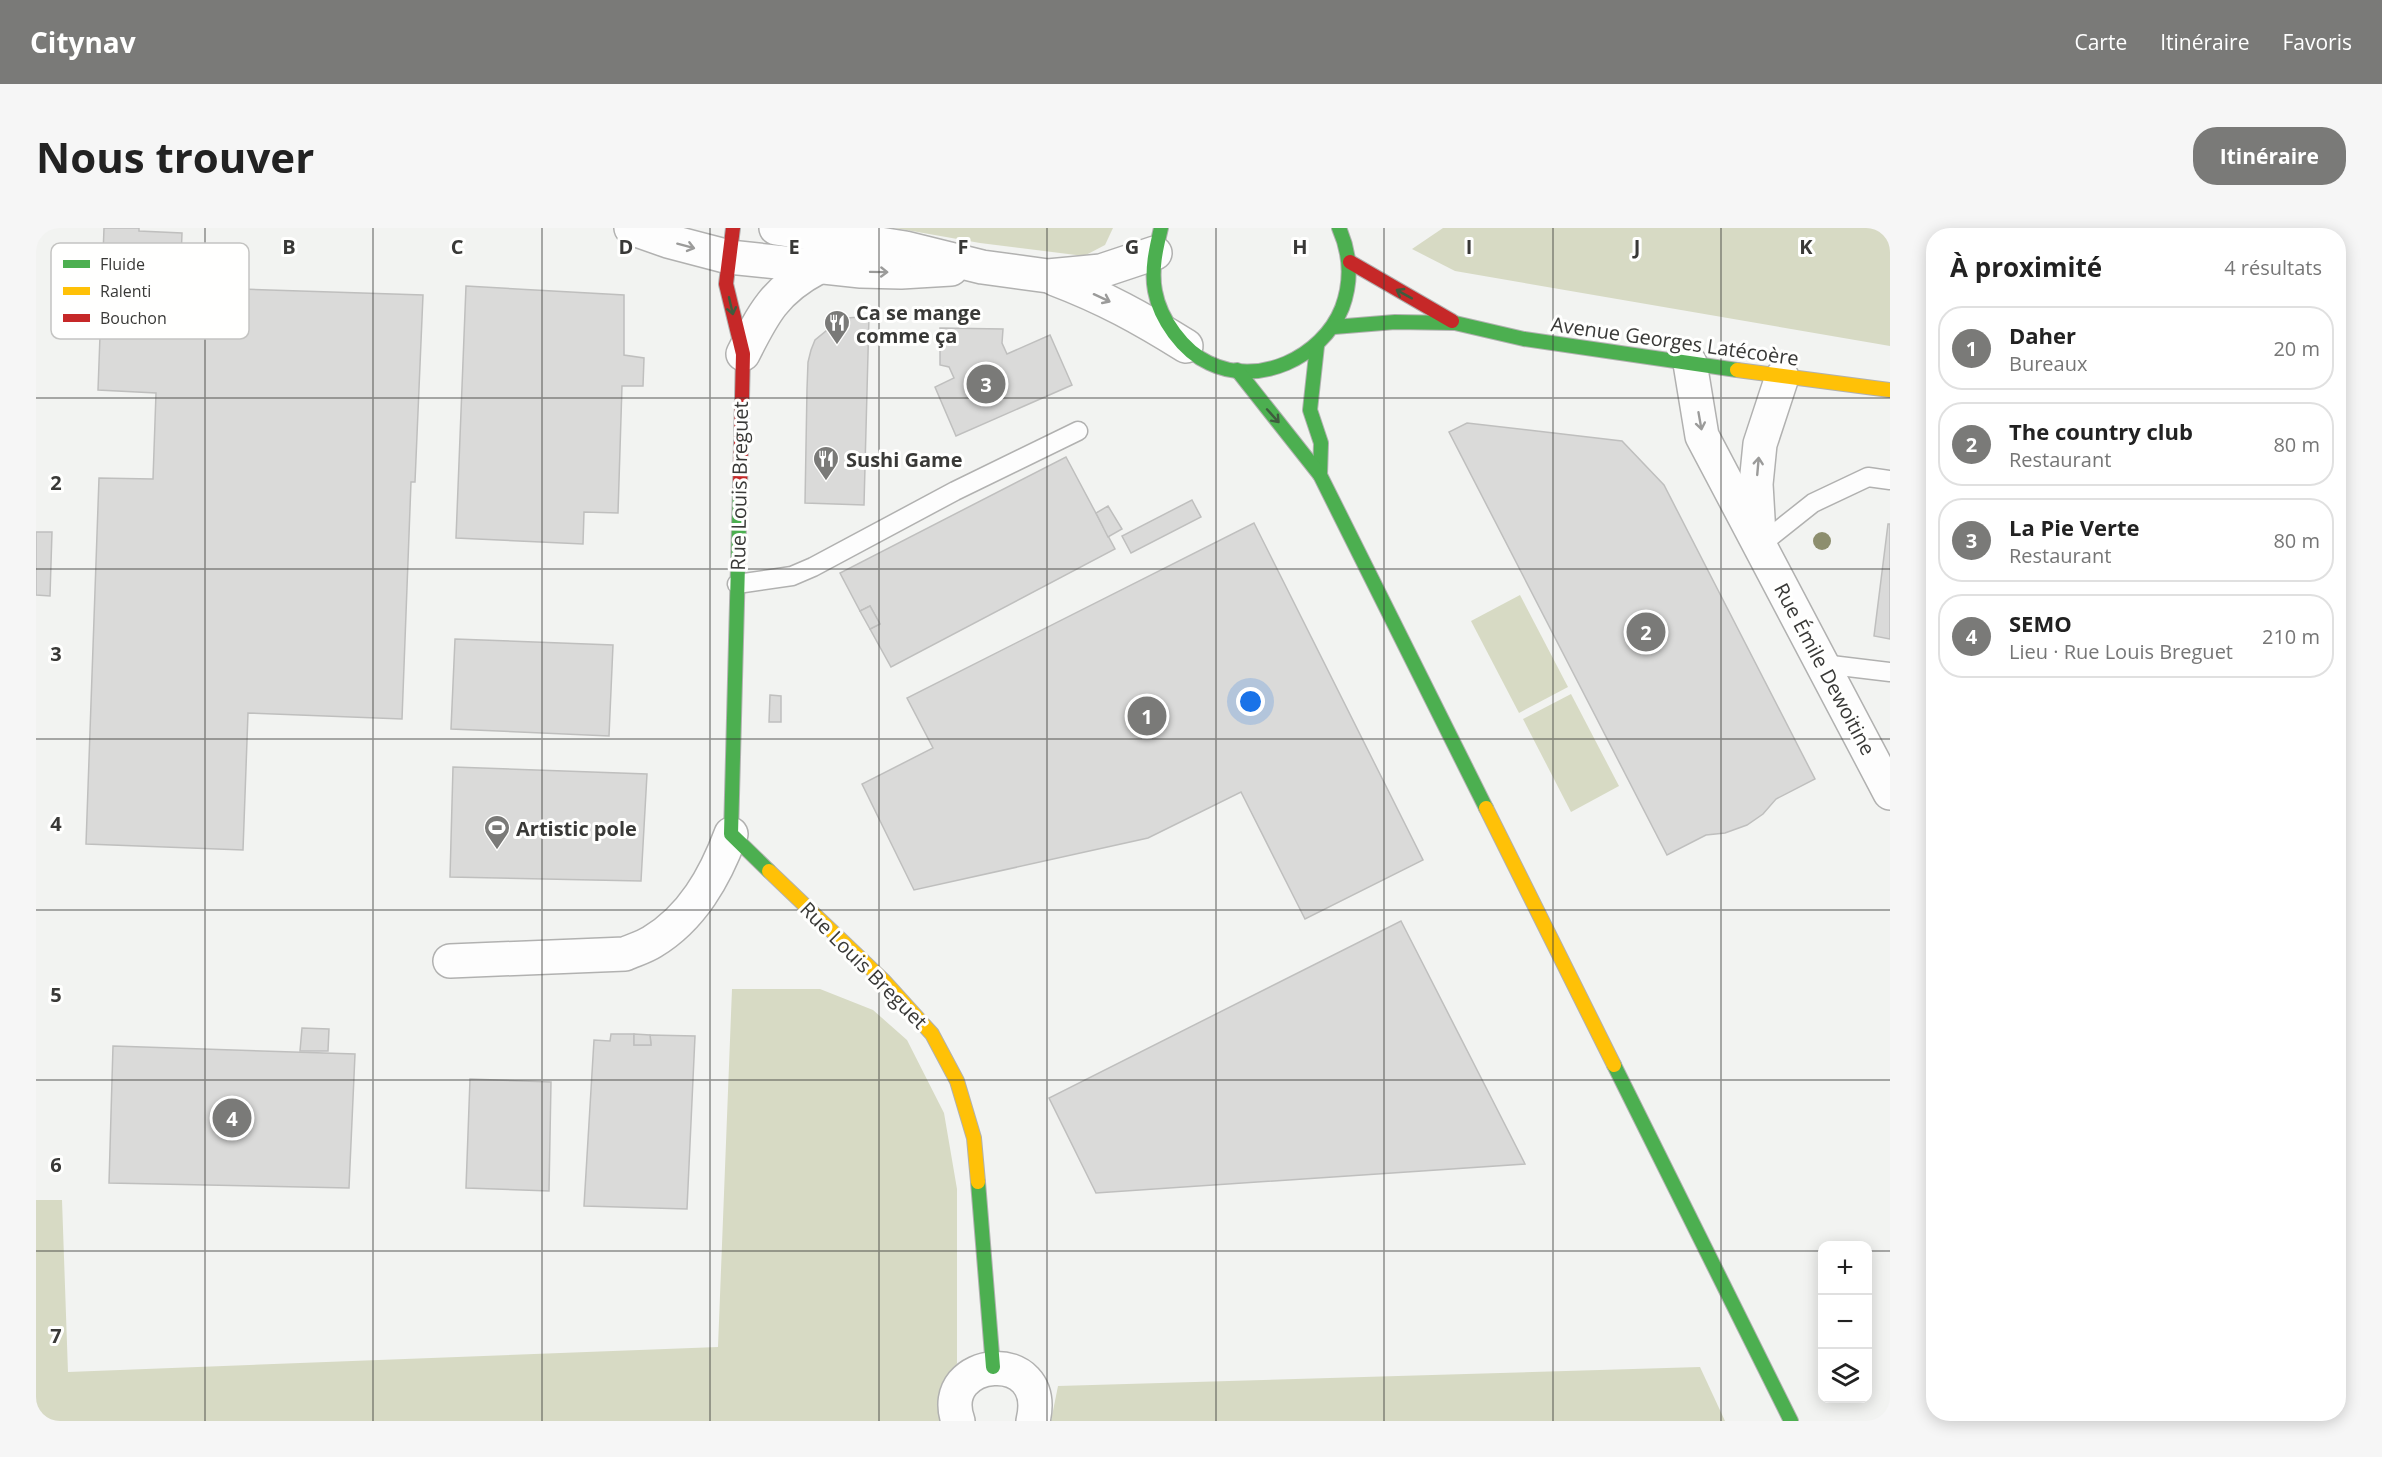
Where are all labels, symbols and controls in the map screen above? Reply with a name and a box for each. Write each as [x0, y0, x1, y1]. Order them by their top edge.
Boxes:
text: Citynav [30, 23, 136, 61]
text: Carte [2074, 28, 2127, 56]
text: Itinéraire [2160, 28, 2249, 56]
text: Favoris [2282, 28, 2352, 56]
button: Itinéraire [2193, 127, 2346, 185]
text: Nous trouver [36, 128, 314, 185]
text: B [282, 233, 296, 260]
text: C [451, 233, 464, 260]
text: D [619, 233, 633, 260]
text: E [788, 233, 800, 260]
text: F [958, 233, 968, 260]
text: G [1125, 233, 1139, 260]
text: H [1292, 233, 1308, 260]
text: I [1466, 233, 1472, 260]
text: J [1632, 233, 1640, 260]
text: K [1799, 233, 1813, 260]
one-way arrow [677, 241, 696, 252]
legend [51, 243, 249, 339]
text: À proximité [1950, 249, 2102, 285]
text: Fluide [100, 253, 145, 275]
text: 4 résultats [2224, 254, 2322, 281]
one-way arrow [869, 266, 889, 278]
text: Ralenti [100, 280, 151, 302]
one-way arrow [1396, 288, 1413, 300]
one-way arrow [1093, 293, 1111, 304]
one-way arrow [726, 297, 738, 316]
place label: Ca se mange comme ça [856, 299, 981, 349]
text: Bouchon [100, 307, 167, 329]
restaurant icon: Ca se mange comme ça [822, 308, 852, 346]
street label: Avenue Georges Latécoère [1549, 310, 1801, 372]
text: Daher [2009, 320, 2076, 350]
text: 1 [1966, 335, 1977, 362]
text: 20 m [2273, 335, 2320, 362]
text: Bureaux [2009, 350, 2087, 377]
pin: 3 [966, 362, 1006, 406]
street label: Rue Louis Breguet [724, 401, 754, 571]
one-way arrow [1267, 408, 1280, 424]
one-way arrow [1695, 410, 1706, 430]
text: The country club [2009, 416, 2193, 446]
text: 2 [1966, 431, 1977, 458]
text: 80 m [2273, 431, 2320, 458]
restaurant icon: Sushi Game [811, 444, 841, 482]
place label: Sushi Game [846, 446, 963, 473]
text: Restaurant [2009, 446, 2111, 473]
one-way arrow [1753, 457, 1764, 477]
text: 2 [50, 469, 62, 496]
text: La Pie Verte [2009, 512, 2140, 542]
text: 3 [1966, 527, 1977, 554]
text: 80 m [2273, 527, 2320, 554]
text: Restaurant [2009, 542, 2111, 569]
street label: Rue Émile Dewoitine [1768, 578, 1882, 760]
text: SEMO [2009, 608, 2072, 638]
pin: 2 [1626, 610, 1666, 654]
text: 4 [1966, 623, 1977, 650]
text: 210 m [2262, 623, 2320, 650]
text: Lieu · Rue Louis Breguet [2009, 638, 2233, 665]
text: 3 [50, 640, 62, 667]
your location [1236, 687, 1265, 716]
pin: 1 [1128, 694, 1166, 738]
text: 4 [50, 810, 62, 837]
sports icon: Artistic pole [482, 813, 512, 851]
place label: Artistic pole [516, 815, 637, 842]
street label: Rue Louis Breguet [795, 896, 933, 1034]
text: 5 [50, 981, 62, 1008]
pin: 4 [212, 1096, 252, 1140]
text: 6 [50, 1151, 62, 1178]
map controls [1818, 1241, 1872, 1403]
button: + [1818, 1241, 1872, 1295]
button: − [1818, 1295, 1872, 1349]
text: 7 [50, 1322, 62, 1349]
button: layers [1818, 1349, 1872, 1403]

